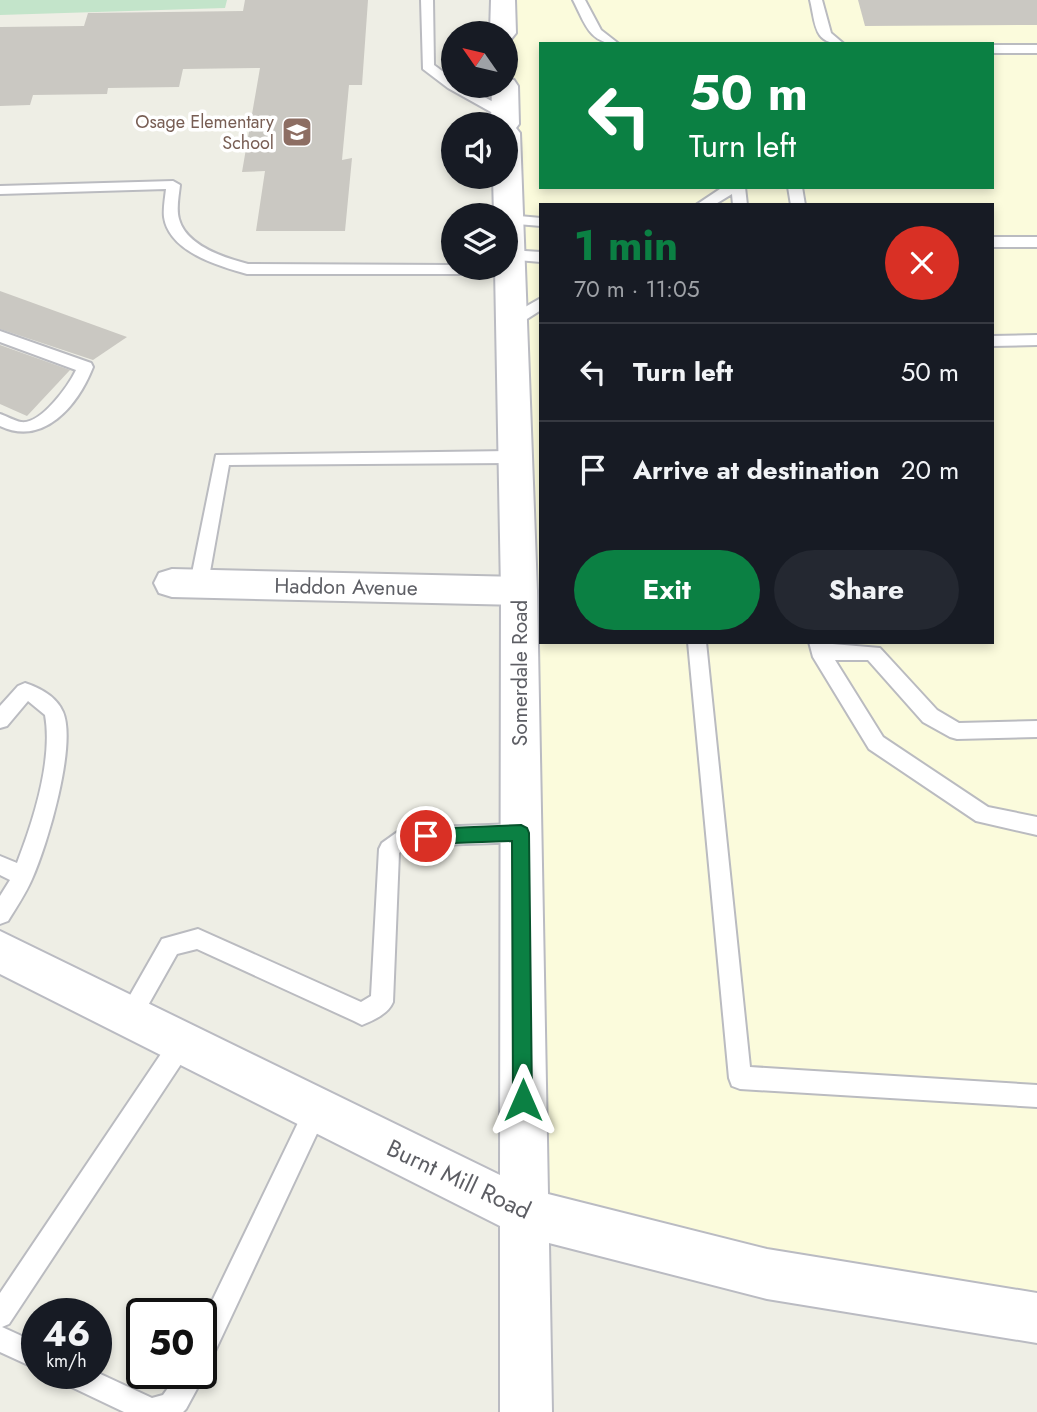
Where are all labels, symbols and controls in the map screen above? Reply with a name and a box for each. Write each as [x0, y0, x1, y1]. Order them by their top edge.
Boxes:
north arrow [441, 21, 518, 98]
map controls [441, 21, 518, 280]
text: 50 m [689, 58, 808, 128]
icon: left [574, 70, 665, 161]
place label: Osage Elementary School [135, 109, 274, 156]
button: sound [441, 112, 518, 189]
school or university icon: Osage Elementary School [280, 115, 314, 149]
text: Turn left [689, 123, 796, 169]
button: layers [441, 203, 518, 280]
text: 1 min [574, 215, 678, 276]
button: close [885, 226, 959, 300]
text: 70 m · 11:05 [574, 272, 700, 306]
icon: left [574, 353, 612, 391]
text: Turn left [633, 353, 733, 391]
text: 50 m [901, 353, 959, 391]
icon: arrive [574, 451, 612, 489]
text: Arrive at destination [633, 451, 880, 489]
text: 20 m [901, 451, 959, 489]
button: Exit [574, 550, 760, 630]
button: Share [774, 550, 959, 630]
street label: Haddon Avenue [274, 571, 418, 603]
street label: Somerdale Road [505, 600, 535, 746]
pin [396, 806, 456, 866]
icon: arrive [407, 817, 445, 855]
position arrow [486, 1063, 560, 1137]
street label: Burnt Mill Road [381, 1130, 537, 1228]
speed limit sign: 50 [126, 1298, 217, 1389]
text: 46 [43, 1309, 90, 1359]
text: km/h [46, 1348, 87, 1374]

